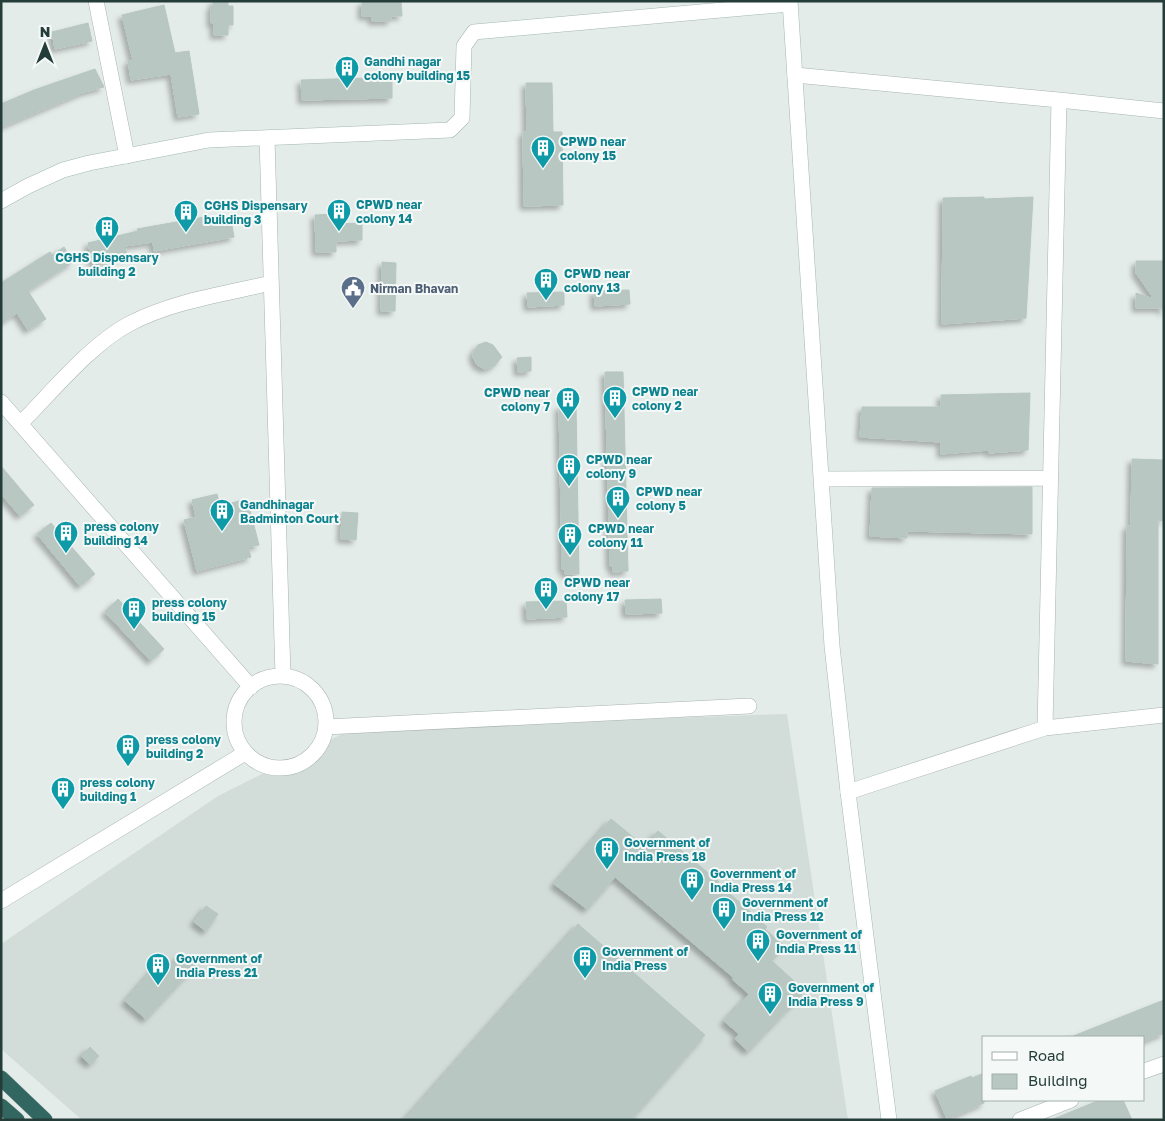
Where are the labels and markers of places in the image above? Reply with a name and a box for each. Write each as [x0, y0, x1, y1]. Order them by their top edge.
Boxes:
place label: Gandhi nagar colony building 15 [364, 54, 470, 83]
building icon: Gandhi nagar colony building 15 [334, 55, 360, 89]
place label: CPWD near colony 15 [560, 134, 626, 163]
building icon: CPWD near colony 15 [530, 135, 556, 169]
place label: CPWD near colony 14 [356, 197, 422, 226]
place label: CGHS Dispensary building 3 [204, 198, 308, 227]
building icon: CPWD near colony 14 [326, 198, 352, 232]
building icon: CGHS Dispensary building 3 [173, 199, 199, 233]
building icon: CGHS Dispensary building 2 [94, 215, 120, 249]
place label: CGHS Dispensary building 2 [55, 250, 160, 279]
place label: CPWD near colony 13 [564, 266, 630, 295]
building icon: CPWD near colony 13 [533, 267, 559, 301]
public building icon: Nirman Bhavan [340, 275, 366, 309]
place label: Nirman Bhavan [370, 281, 458, 296]
place label: CPWD near colony 2 [632, 384, 698, 413]
place label: CPWD near colony 7 [484, 385, 550, 414]
building icon: CPWD near colony 2 [602, 385, 628, 419]
building icon: CPWD near colony 7 [555, 386, 581, 420]
place label: CPWD near colony 9 [586, 452, 652, 481]
building icon: CPWD near colony 9 [556, 453, 582, 487]
place label: CPWD near colony 5 [636, 484, 702, 513]
building icon: CPWD near colony 5 [605, 485, 631, 519]
place label: Gandhinagar Badminton Court [240, 497, 339, 526]
building icon: Gandhinagar Badminton Court [209, 498, 235, 532]
place label: press colony building 14 [84, 519, 160, 548]
building icon: press colony building 14 [53, 520, 79, 554]
place label: CPWD near colony 11 [588, 521, 654, 550]
building icon: CPWD near colony 11 [557, 522, 583, 556]
place label: CPWD near colony 17 [564, 575, 630, 604]
building icon: CPWD near colony 17 [533, 576, 559, 610]
place label: press colony building 15 [152, 595, 228, 624]
building icon: press colony building 15 [121, 596, 147, 630]
place label: press colony building 2 [146, 732, 222, 761]
building icon: press colony building 2 [115, 733, 141, 767]
place label: press colony building 1 [80, 775, 156, 804]
building icon: press colony building 1 [50, 776, 76, 810]
place label: Government of India Press 18 [624, 835, 711, 864]
building icon: Government of India Press 18 [594, 836, 620, 870]
place label: Government of India Press 14 [710, 866, 797, 895]
building icon: Government of India Press 14 [679, 867, 705, 901]
place label: Government of India Press 12 [742, 895, 829, 924]
building icon: Government of India Press 12 [711, 896, 737, 930]
place label: Government of India Press 11 [776, 927, 863, 956]
building icon: Government of India Press 11 [745, 928, 771, 962]
place label: Government of India Press [602, 944, 689, 973]
building icon: Government of India Press [572, 945, 598, 979]
place label: Government of India Press 21 [176, 951, 263, 980]
building icon: Government of India Press 21 [145, 952, 171, 986]
place label: Government of India Press 9 [788, 980, 875, 1009]
building icon: Government of India Press 9 [757, 981, 783, 1015]

